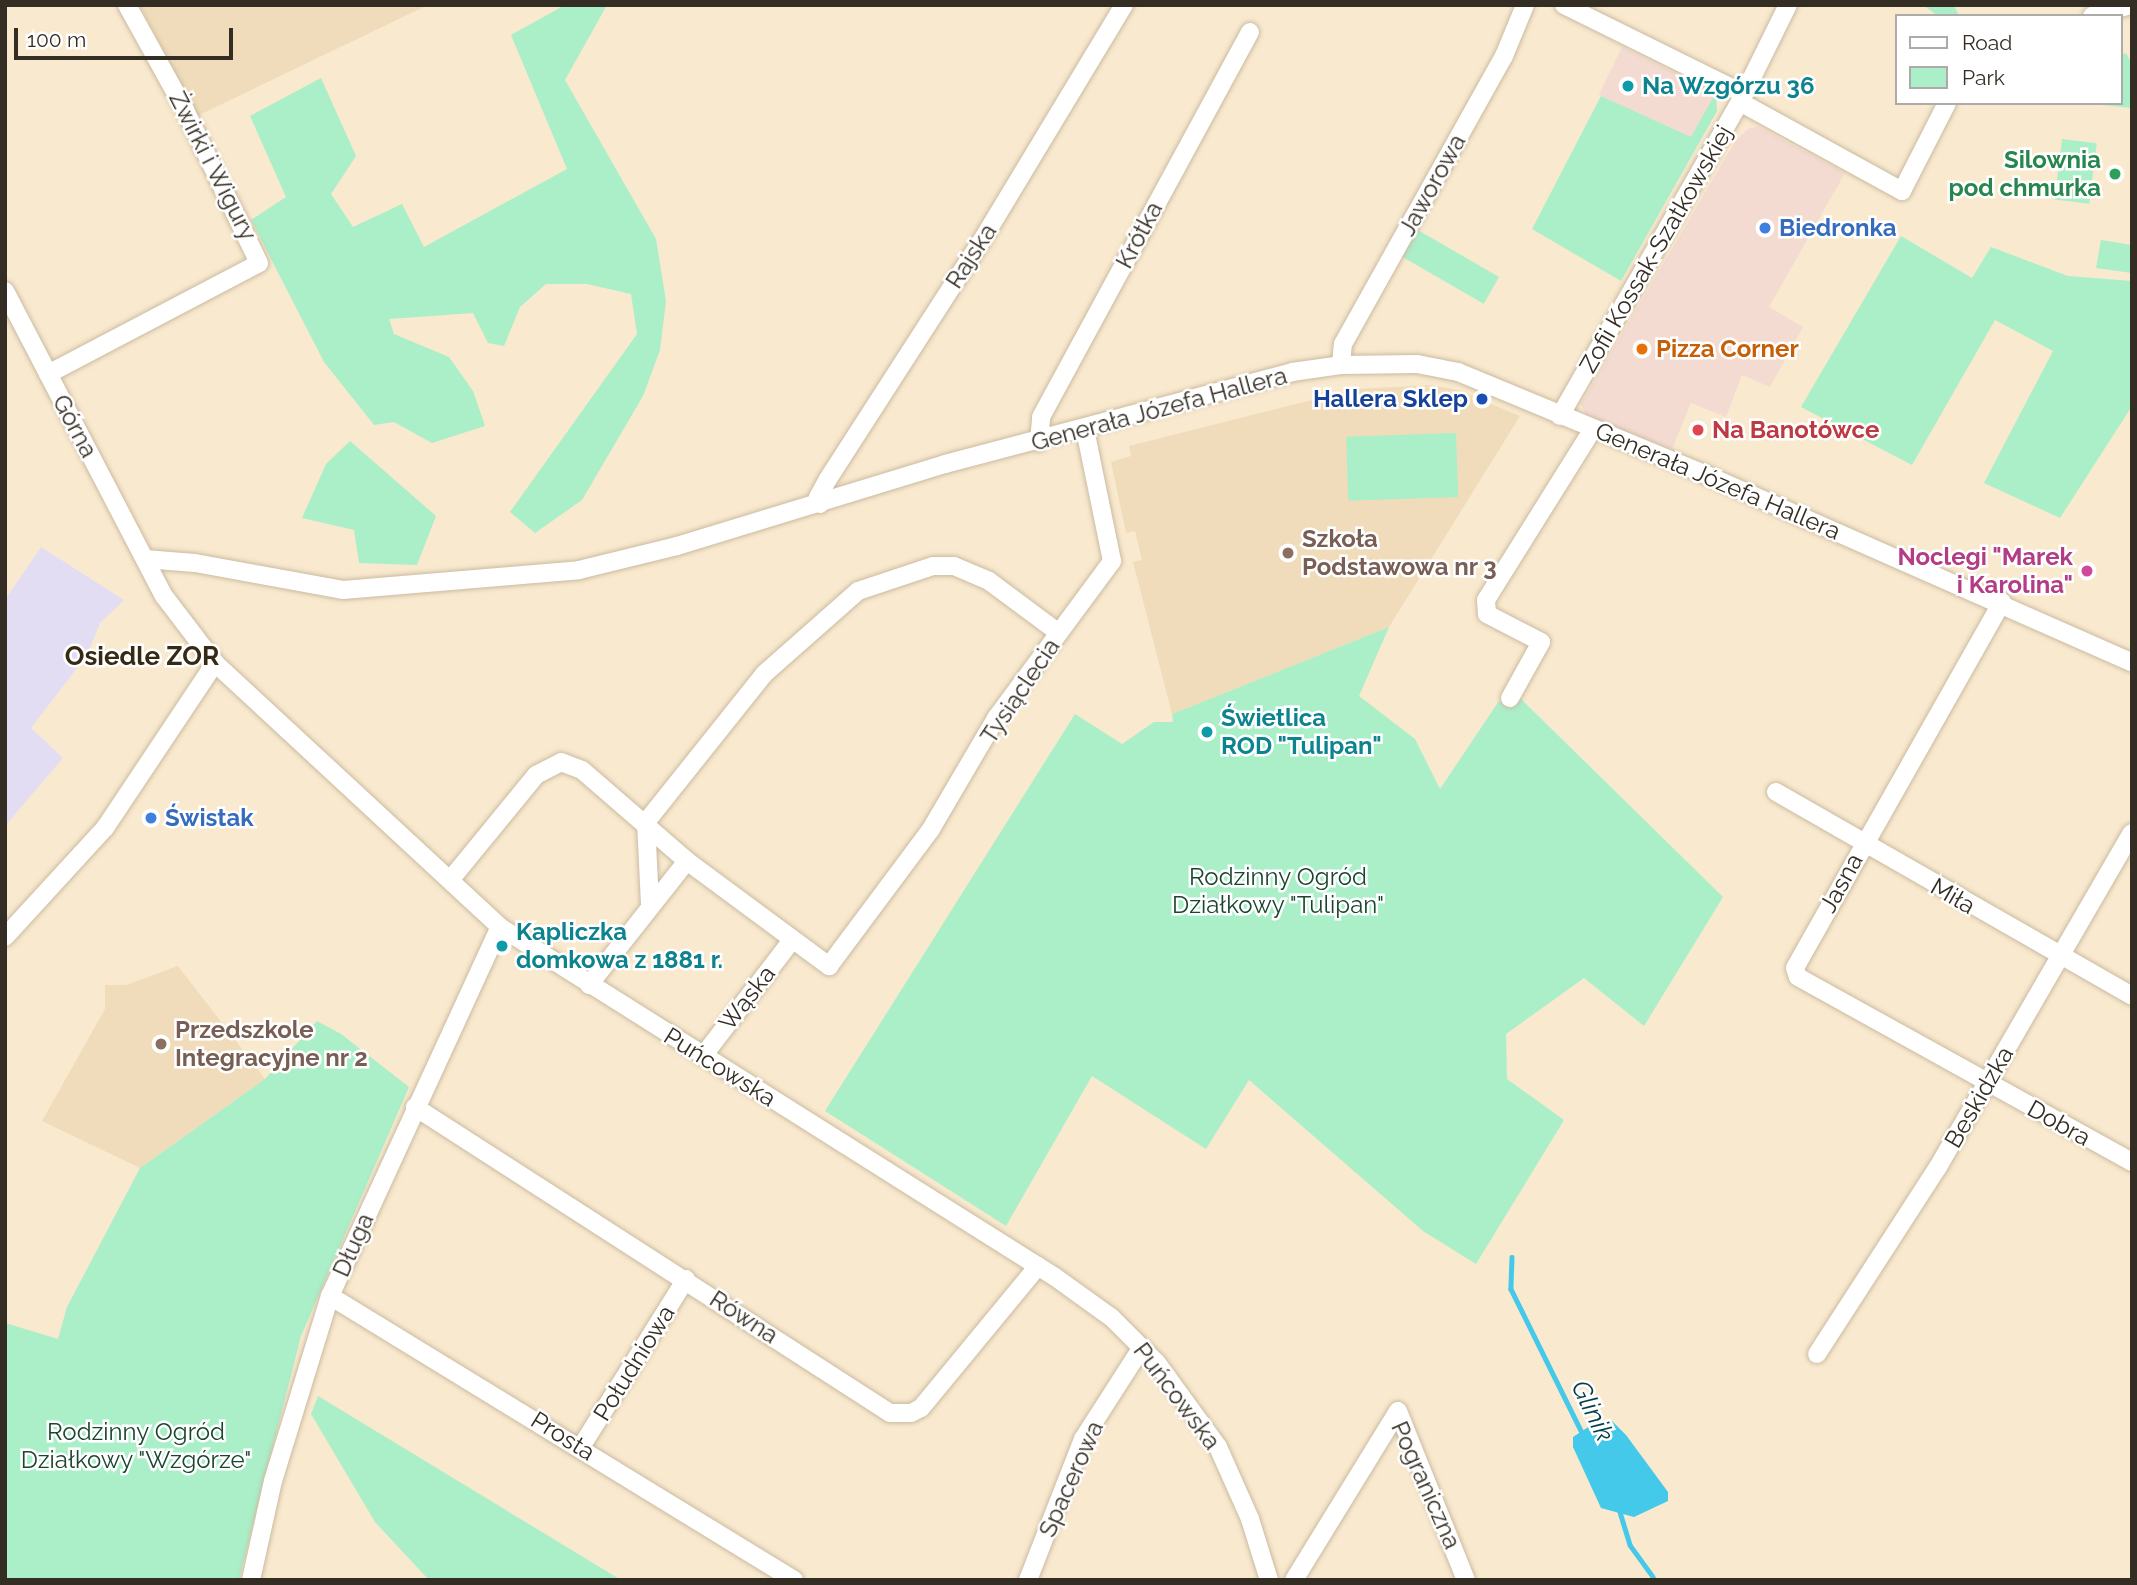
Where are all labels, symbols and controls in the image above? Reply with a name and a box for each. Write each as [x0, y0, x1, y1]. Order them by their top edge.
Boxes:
scale bar [18, 14, 236, 58]
legend [1896, 14, 2123, 105]
text: 100 m [27, 27, 86, 52]
text: Road [1962, 30, 2012, 55]
text: Park [1962, 65, 2005, 90]
place label: Na Wzgórzu 36 [1642, 72, 1815, 100]
marker: Na Wzgórzu 36 [1620, 78, 1636, 94]
street label: Żwirki i Wigury [163, 86, 263, 246]
street label: Zofii Kossak-Szatkowskiej [1573, 120, 1739, 378]
street label: Jaworowa [1392, 129, 1472, 241]
place label: Silownia pod chmurka [1948, 146, 2101, 202]
marker: Silownia pod chmurka [2107, 166, 2123, 182]
street label: Krótka [1110, 197, 1168, 273]
place label: Biedronka [1779, 214, 1897, 242]
street label: Rajska [940, 218, 1002, 294]
marker: Biedronka [1757, 220, 1773, 236]
place label: Pizza Corner [1656, 335, 1799, 363]
marker: Pizza Corner [1634, 341, 1650, 357]
street label: Generała Józefa Hallera [1028, 361, 1290, 457]
place label: Hallera Sklep [1313, 385, 1468, 413]
street label: Górna [47, 390, 103, 462]
marker: Hallera Sklep [1474, 391, 1490, 407]
street label: Generała Józefa Hallera [1591, 416, 1845, 546]
place label: Na Banotówce [1712, 416, 1879, 444]
marker: Na Banotówce [1690, 422, 1706, 438]
place label: Szkoła Podstawowa nr 3 [1302, 525, 1497, 581]
place label: Noclegi "Marek i Karolina" [1897, 543, 2073, 599]
marker: Szkoła Podstawowa nr 3 [1280, 545, 1296, 561]
marker: Noclegi "Marek i Karolina" [2079, 563, 2095, 579]
street label: Tysiąclecia [974, 633, 1066, 749]
district label: Osiedle ZOR [65, 641, 219, 673]
place label: Świetlica ROD "Tulipan" [1221, 704, 1382, 760]
marker: Świetlica ROD "Tulipan" [1199, 724, 1215, 740]
place label: Świstak [165, 804, 254, 832]
marker: Świstak [143, 810, 159, 826]
street label: Jasna [1813, 848, 1869, 918]
park label: Rodzinny Ogród Działkowy "Tulipan" [1171, 863, 1385, 919]
street label: Miła [1926, 872, 1980, 920]
place label: Kapliczka domkowa z 1881 r. [516, 918, 723, 974]
marker: Kapliczka domkowa z 1881 r. [494, 938, 510, 954]
street label: Wąska [713, 960, 781, 1036]
place label: Przedszkole Integracyjne nr 2 [175, 1016, 368, 1072]
street label: Puńcowska [659, 1021, 781, 1113]
marker: Przedszkole Integracyjne nr 2 [153, 1036, 169, 1052]
street label: Beskidzka [1939, 1041, 2019, 1153]
street label: Dobra [2022, 1094, 2096, 1152]
street label: Długa [326, 1209, 380, 1281]
street label: Równa [704, 1284, 784, 1350]
street label: Południowa [587, 1300, 681, 1426]
street label: Puńcowska [1127, 1337, 1227, 1455]
water label: Glinik [1564, 1375, 1620, 1447]
street label: Prosta [526, 1405, 600, 1467]
street label: Spacerowa [1033, 1417, 1109, 1541]
street label: Pograniczna [1385, 1417, 1467, 1553]
park label: Rodzinny Ogród Działkowy "Wzgórze" [20, 1418, 252, 1474]

